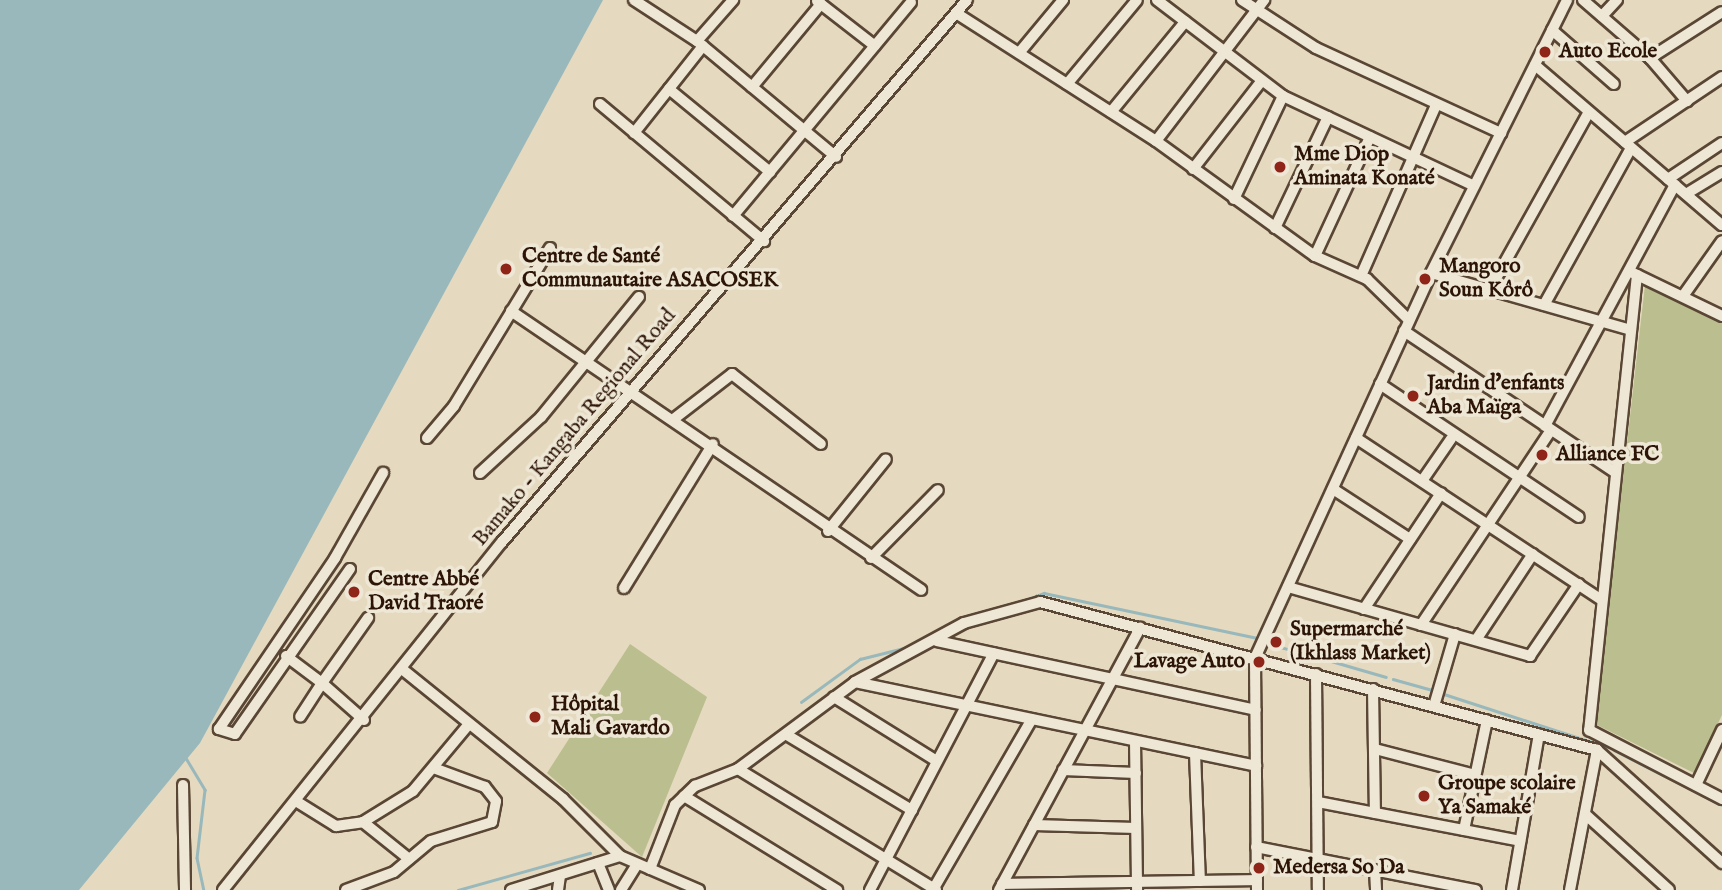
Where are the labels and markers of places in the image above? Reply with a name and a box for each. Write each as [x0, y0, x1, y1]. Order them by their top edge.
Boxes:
place label: Auto Ecole [1559, 39, 1657, 65]
marker: Auto Ecole [1537, 44, 1553, 60]
place label: Mme Diop Aminata Konaté [1294, 142, 1435, 192]
marker: Mme Diop Aminata Konaté [1272, 159, 1288, 175]
place label: Centre de Santé Communautaire ASACOSEK [522, 244, 778, 294]
place label: Mangoro Soun Kôrô [1439, 254, 1533, 304]
marker: Centre de Santé Communautaire ASACOSEK [496, 259, 516, 279]
marker: Mangoro Soun Kôrô [1417, 271, 1433, 287]
place label: Jardin d'enfants Aba Maïga [1427, 371, 1564, 421]
marker: Jardin d'enfants Aba Maïga [1405, 388, 1421, 404]
place label: Alliance FC [1556, 442, 1659, 468]
marker: Alliance FC [1534, 447, 1550, 463]
place label: Centre Abbé David Traoré [368, 567, 483, 617]
marker: Centre Abbé David Traoré [346, 584, 362, 600]
place label: Supermarché (Ikhlass Market) [1290, 617, 1431, 667]
marker: Supermarché (Ikhlass Market) [1268, 634, 1284, 650]
place label: Lavage Auto [1134, 649, 1245, 675]
marker: Lavage Auto [1251, 654, 1267, 670]
place label: Hôpital Mali Gavardo [551, 692, 670, 742]
marker: Hôpital Mali Gavardo [525, 707, 545, 727]
place label: Groupe scolaire Ya Samaké [1438, 771, 1576, 821]
marker: Groupe scolaire Ya Samaké [1416, 788, 1432, 804]
place label: Medersa So Da [1273, 855, 1404, 881]
marker: Medersa So Da [1251, 860, 1267, 876]

